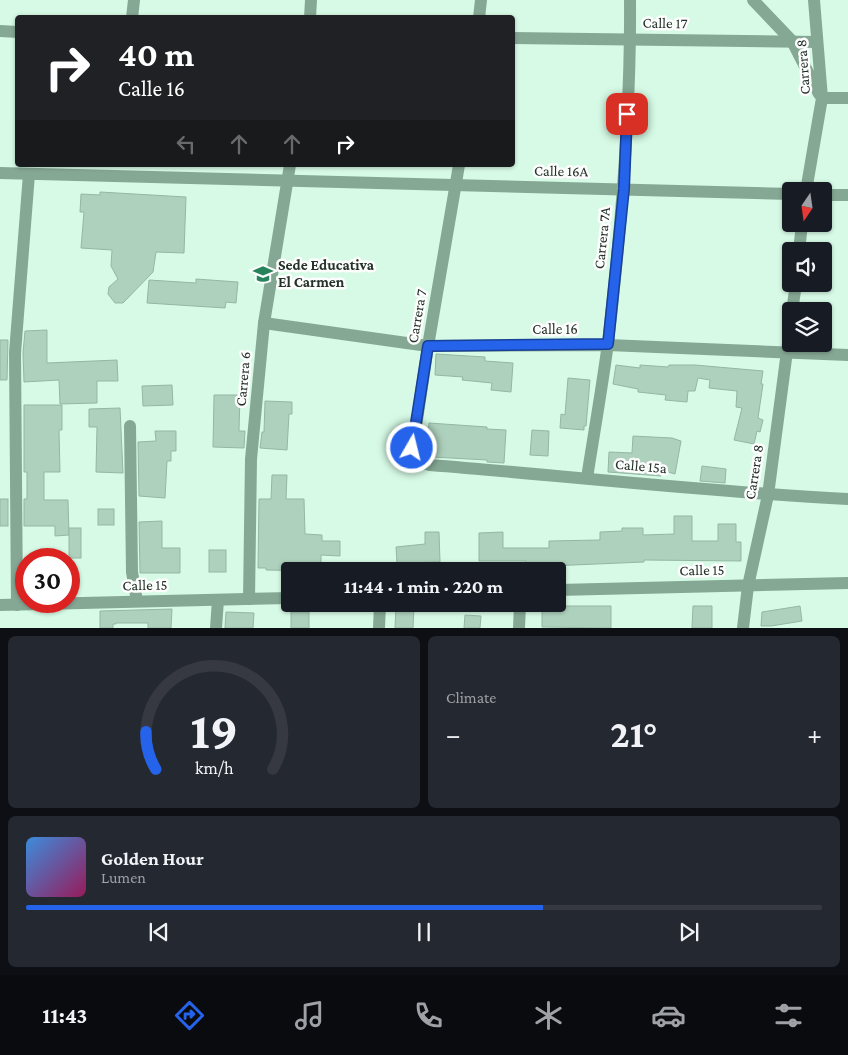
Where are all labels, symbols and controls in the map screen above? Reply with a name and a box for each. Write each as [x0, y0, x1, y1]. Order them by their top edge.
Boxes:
street label: Calle 17 [642, 15, 688, 31]
icon: right [35, 35, 100, 100]
text: 40 m [118, 35, 195, 74]
street label: Carrera 8 [793, 39, 813, 95]
text: Calle 16 [118, 76, 185, 101]
pin [606, 93, 648, 135]
icon: arrive [613, 100, 641, 128]
icon: left [172, 130, 200, 158]
icon: ahead [225, 130, 253, 158]
icon: ahead [278, 130, 306, 158]
icon: right [331, 130, 359, 158]
street label: Calle 16A [534, 163, 589, 179]
north arrow [782, 182, 832, 232]
map controls [782, 182, 832, 352]
street label: Carrera 7A [591, 206, 613, 270]
button: sound [782, 242, 832, 292]
place label: Sede Educativa El Carmen [278, 257, 375, 290]
school or university icon: Sede Educativa El Carmen [252, 263, 274, 285]
street label: Carrera 7 [404, 288, 430, 344]
button: layers [782, 302, 832, 352]
street label: Calle 16 [532, 321, 578, 337]
street label: Carrera 6 [233, 351, 253, 407]
position arrow [385, 421, 437, 473]
street label: Carrera 8 [742, 443, 766, 501]
street label: Calle 15a [614, 456, 668, 476]
speed limit sign: 30 [15, 548, 80, 613]
street label: Calle 15 [679, 562, 725, 578]
text: 11:44 · 1 min · 220 m [344, 576, 503, 597]
street label: Calle 15 [122, 577, 168, 593]
text: Climate [446, 689, 496, 706]
text: 19 [190, 701, 238, 759]
text: 21° [610, 713, 658, 755]
text: − [446, 719, 461, 750]
text: + [807, 719, 822, 750]
text: km/h [195, 758, 234, 778]
text: Golden Hour [101, 848, 204, 869]
text: Lumen [101, 869, 146, 886]
icon: previous [145, 918, 173, 946]
icon: pause [410, 918, 438, 946]
icon: next [675, 918, 703, 946]
icon: directions [172, 998, 207, 1033]
icon: music [292, 998, 327, 1033]
icon: phone [411, 998, 446, 1033]
icon: climate [531, 998, 566, 1033]
icon: car [651, 998, 686, 1033]
icon: filters [771, 998, 806, 1033]
text: 11:43 [42, 1003, 87, 1028]

